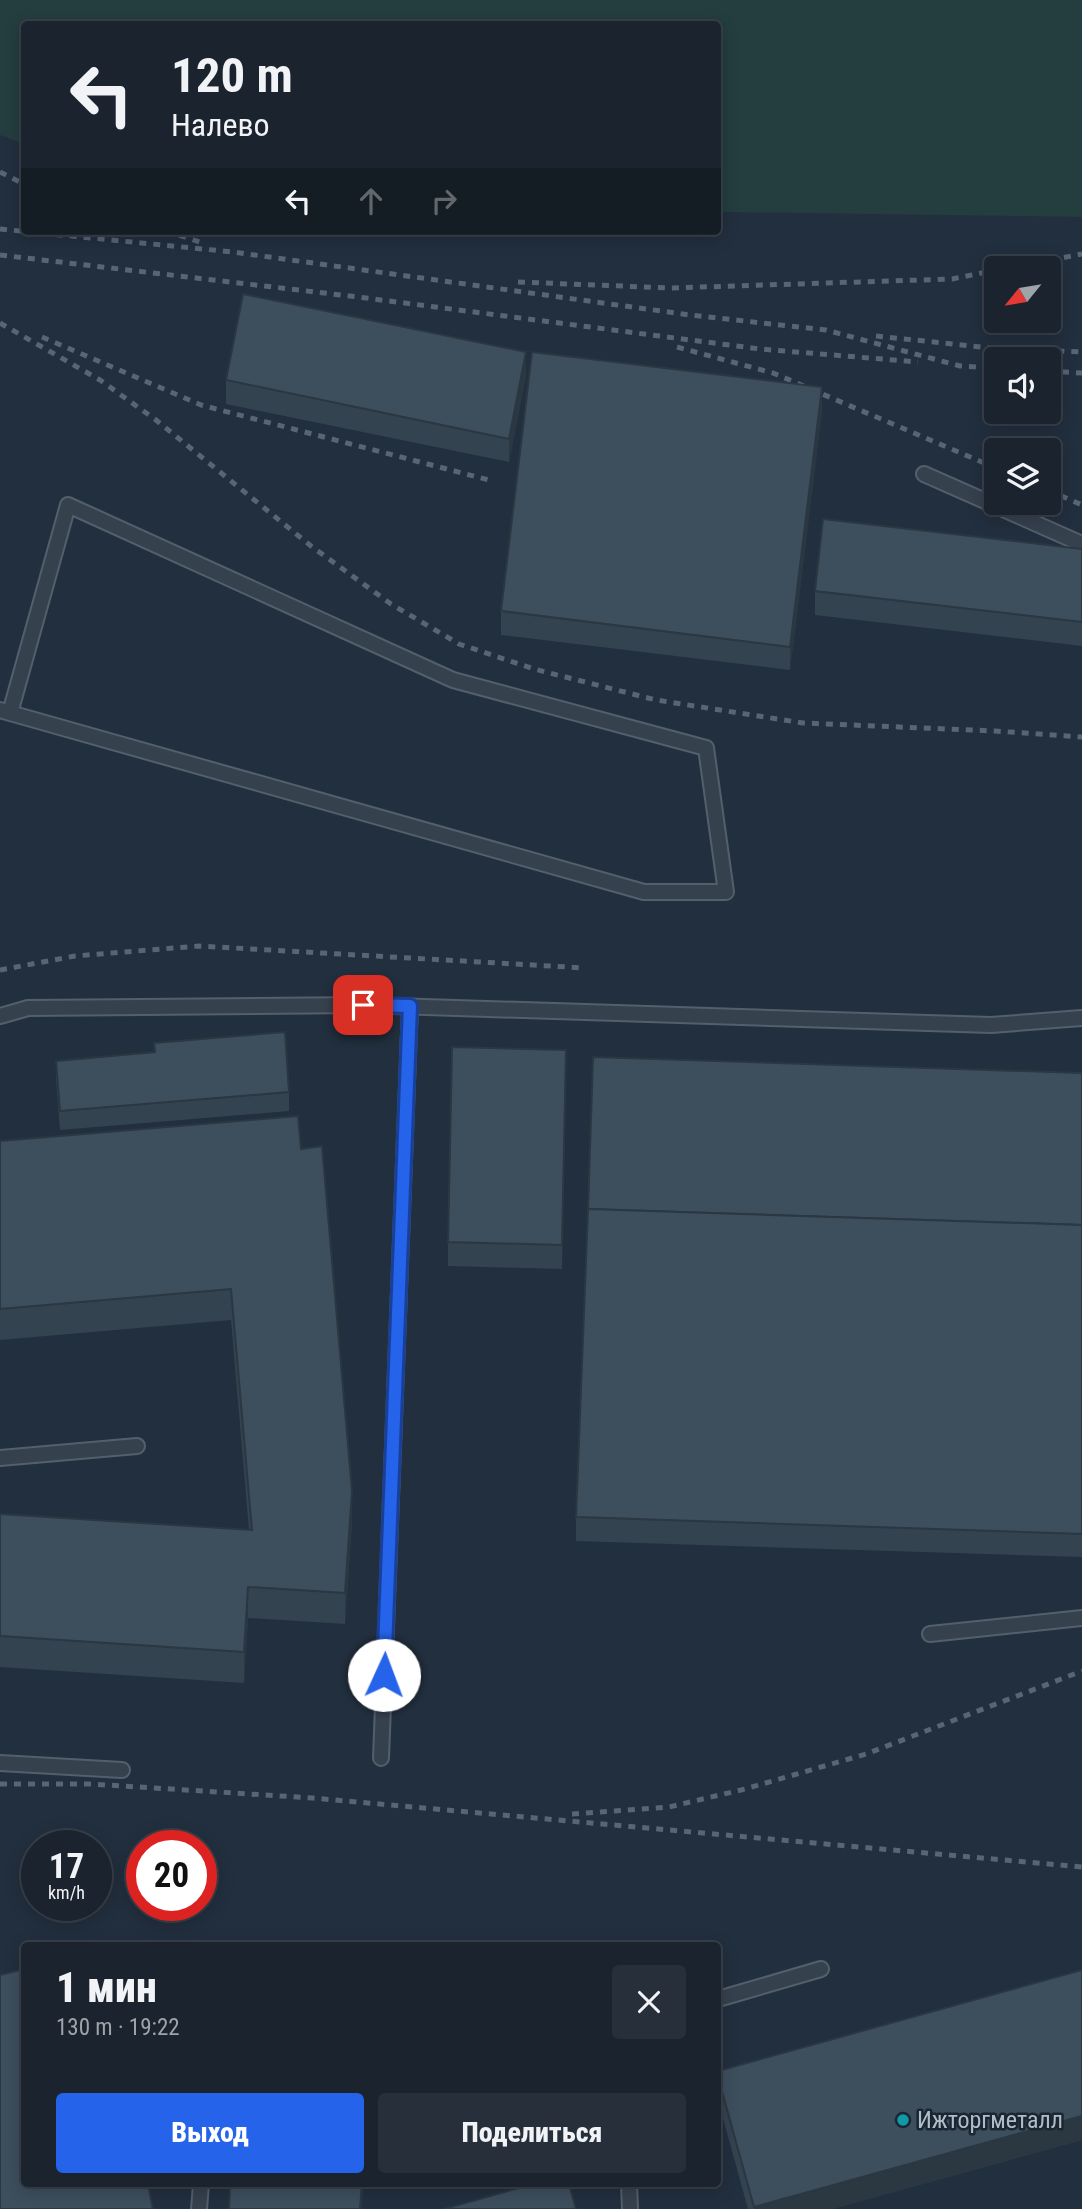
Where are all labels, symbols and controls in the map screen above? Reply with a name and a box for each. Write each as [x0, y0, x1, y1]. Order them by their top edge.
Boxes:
text: 120 m [171, 47, 293, 104]
icon: left [56, 49, 147, 140]
text: Налево [171, 106, 270, 144]
icon: left [279, 182, 317, 220]
icon: ahead [352, 182, 390, 220]
icon: right [425, 182, 463, 220]
north arrow [984, 256, 1060, 332]
map controls [984, 256, 1061, 515]
button: sound [984, 347, 1061, 424]
button: layers [984, 438, 1061, 515]
pin [333, 975, 393, 1035]
icon: arrive [344, 986, 382, 1024]
position arrow [347, 1638, 421, 1712]
speed limit sign: 20 [126, 1830, 217, 1921]
text: 17 [49, 1846, 84, 1887]
text: km/h [48, 1882, 85, 1903]
text: 1 мин [56, 1963, 157, 2012]
button: close [612, 1965, 686, 2039]
text: 130 m · 19:22 [56, 2014, 180, 2041]
button: Выход [56, 2093, 364, 2173]
button: Поделиться [378, 2093, 686, 2173]
place label: Ижторгметалл [917, 2106, 1063, 2134]
marker: Ижторгметалл [895, 2112, 911, 2128]

